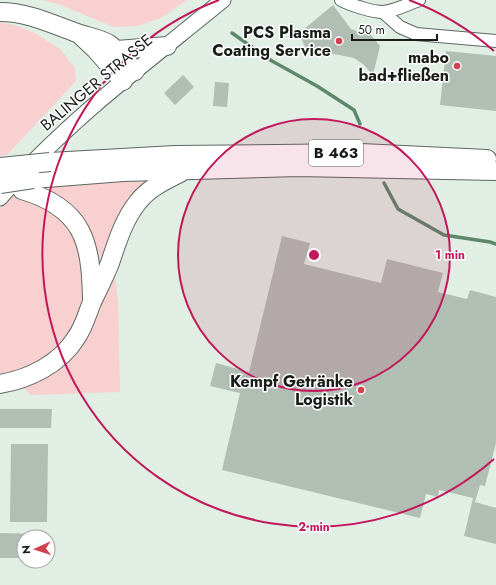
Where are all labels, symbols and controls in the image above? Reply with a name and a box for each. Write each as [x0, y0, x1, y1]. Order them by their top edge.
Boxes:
scale bar [352, 16, 437, 42]
place label: PCS Plasma Coating Service [212, 21, 331, 62]
text: 50 m [358, 21, 385, 39]
street label: BALINGER STRASSE [35, 29, 157, 136]
marker: PCS Plasma Coating Service [334, 36, 344, 46]
place label: mabo bad+fließen [358, 46, 449, 87]
marker: mabo bad+fließen [452, 61, 462, 71]
road number: B 463 [309, 140, 363, 166]
text: 1 min [435, 246, 465, 264]
centre of rings [307, 248, 321, 262]
place label: Kempf Getränke Logistik [230, 370, 354, 411]
marker: Kempf Getränke Logistik [356, 385, 366, 395]
text: 2 min [298, 518, 330, 536]
north arrow [16, 529, 56, 569]
text: N [18, 545, 34, 554]

